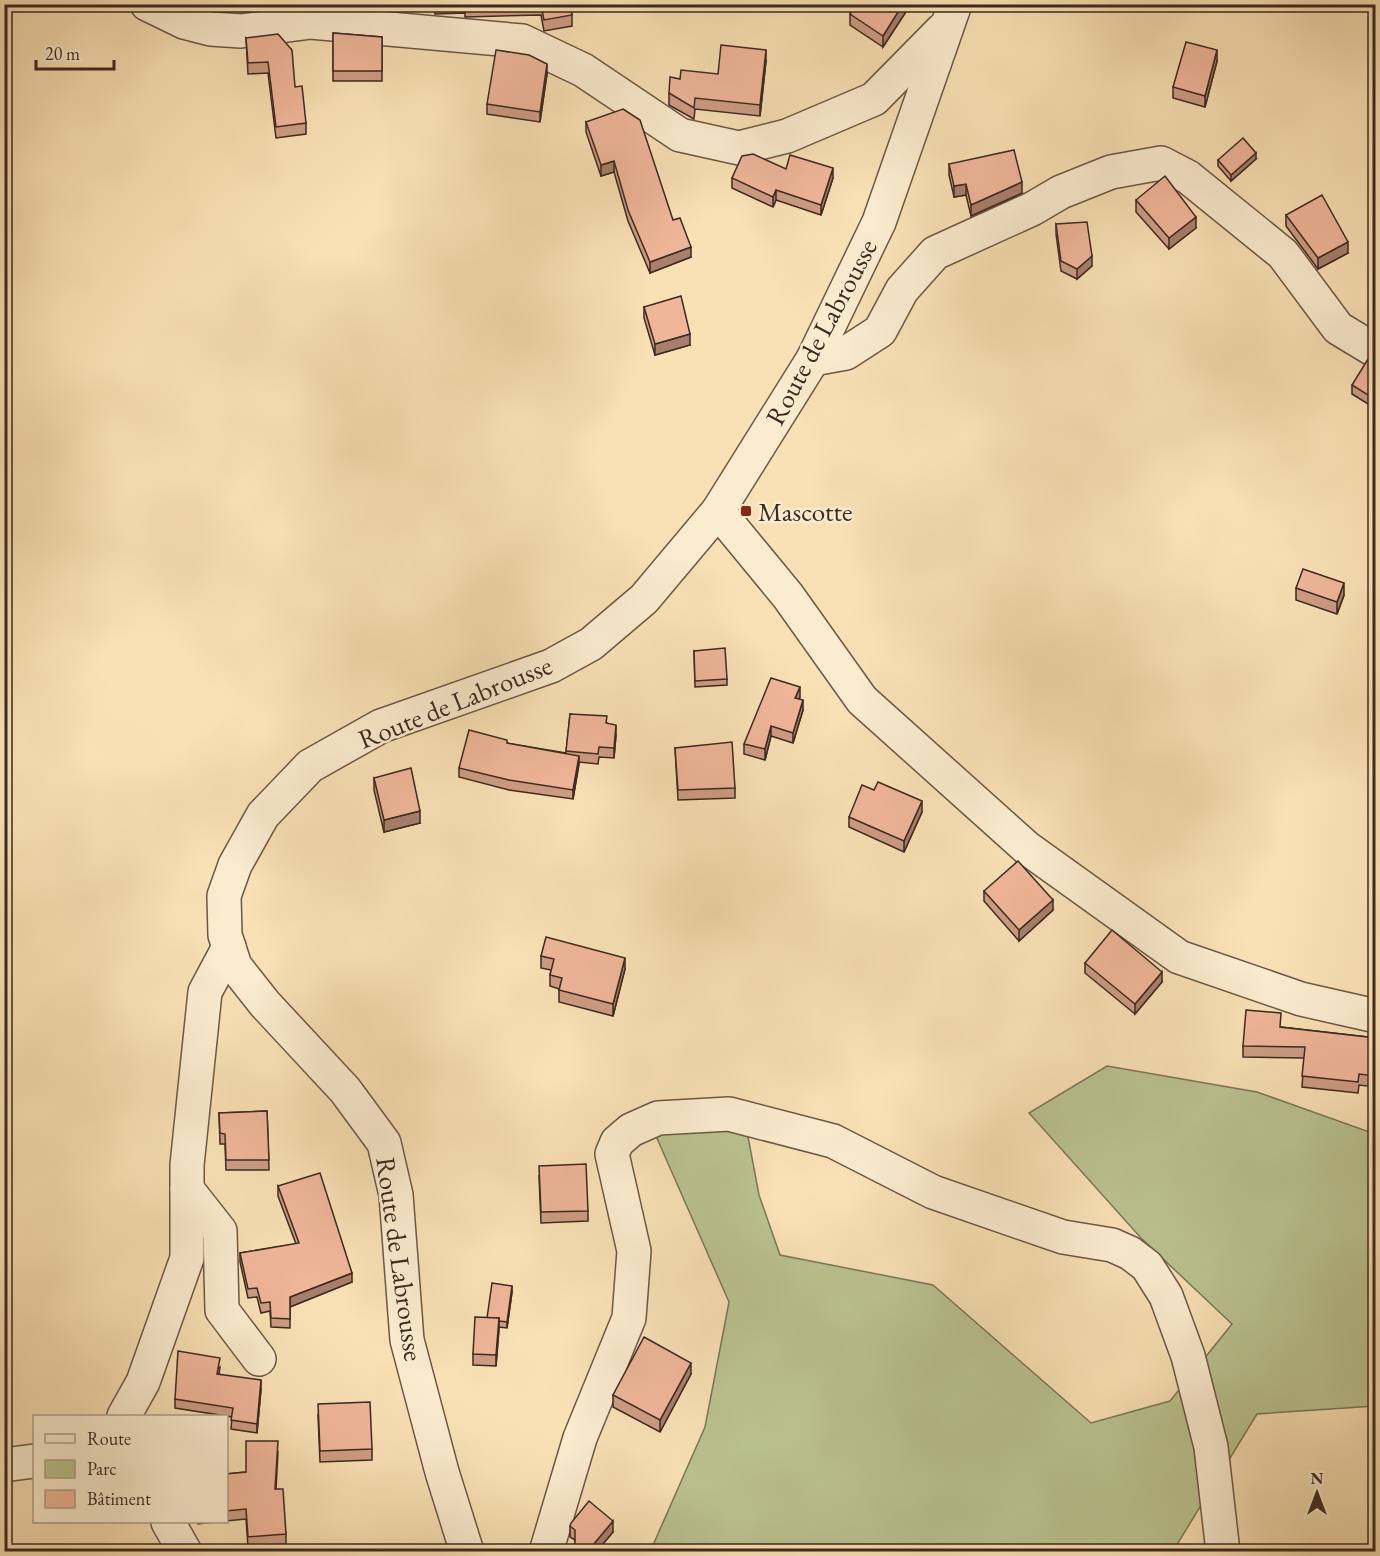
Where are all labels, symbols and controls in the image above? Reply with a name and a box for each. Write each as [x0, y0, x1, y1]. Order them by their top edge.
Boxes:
scale bar [36, 33, 114, 71]
text: 20 m [45, 42, 80, 65]
street label: Route de Labrousse [757, 233, 885, 431]
place label: Mascotte [758, 494, 853, 529]
marker: Mascotte [739, 504, 753, 518]
street label: Route de Labrousse [353, 647, 557, 757]
street label: Route de Labrousse [368, 1155, 432, 1363]
legend [33, 1415, 228, 1523]
text: Route [87, 1427, 131, 1450]
text: Parc [87, 1457, 117, 1480]
north arrow [1287, 1463, 1347, 1523]
text: N [1311, 1468, 1324, 1489]
text: Bâtiment [87, 1487, 151, 1510]

